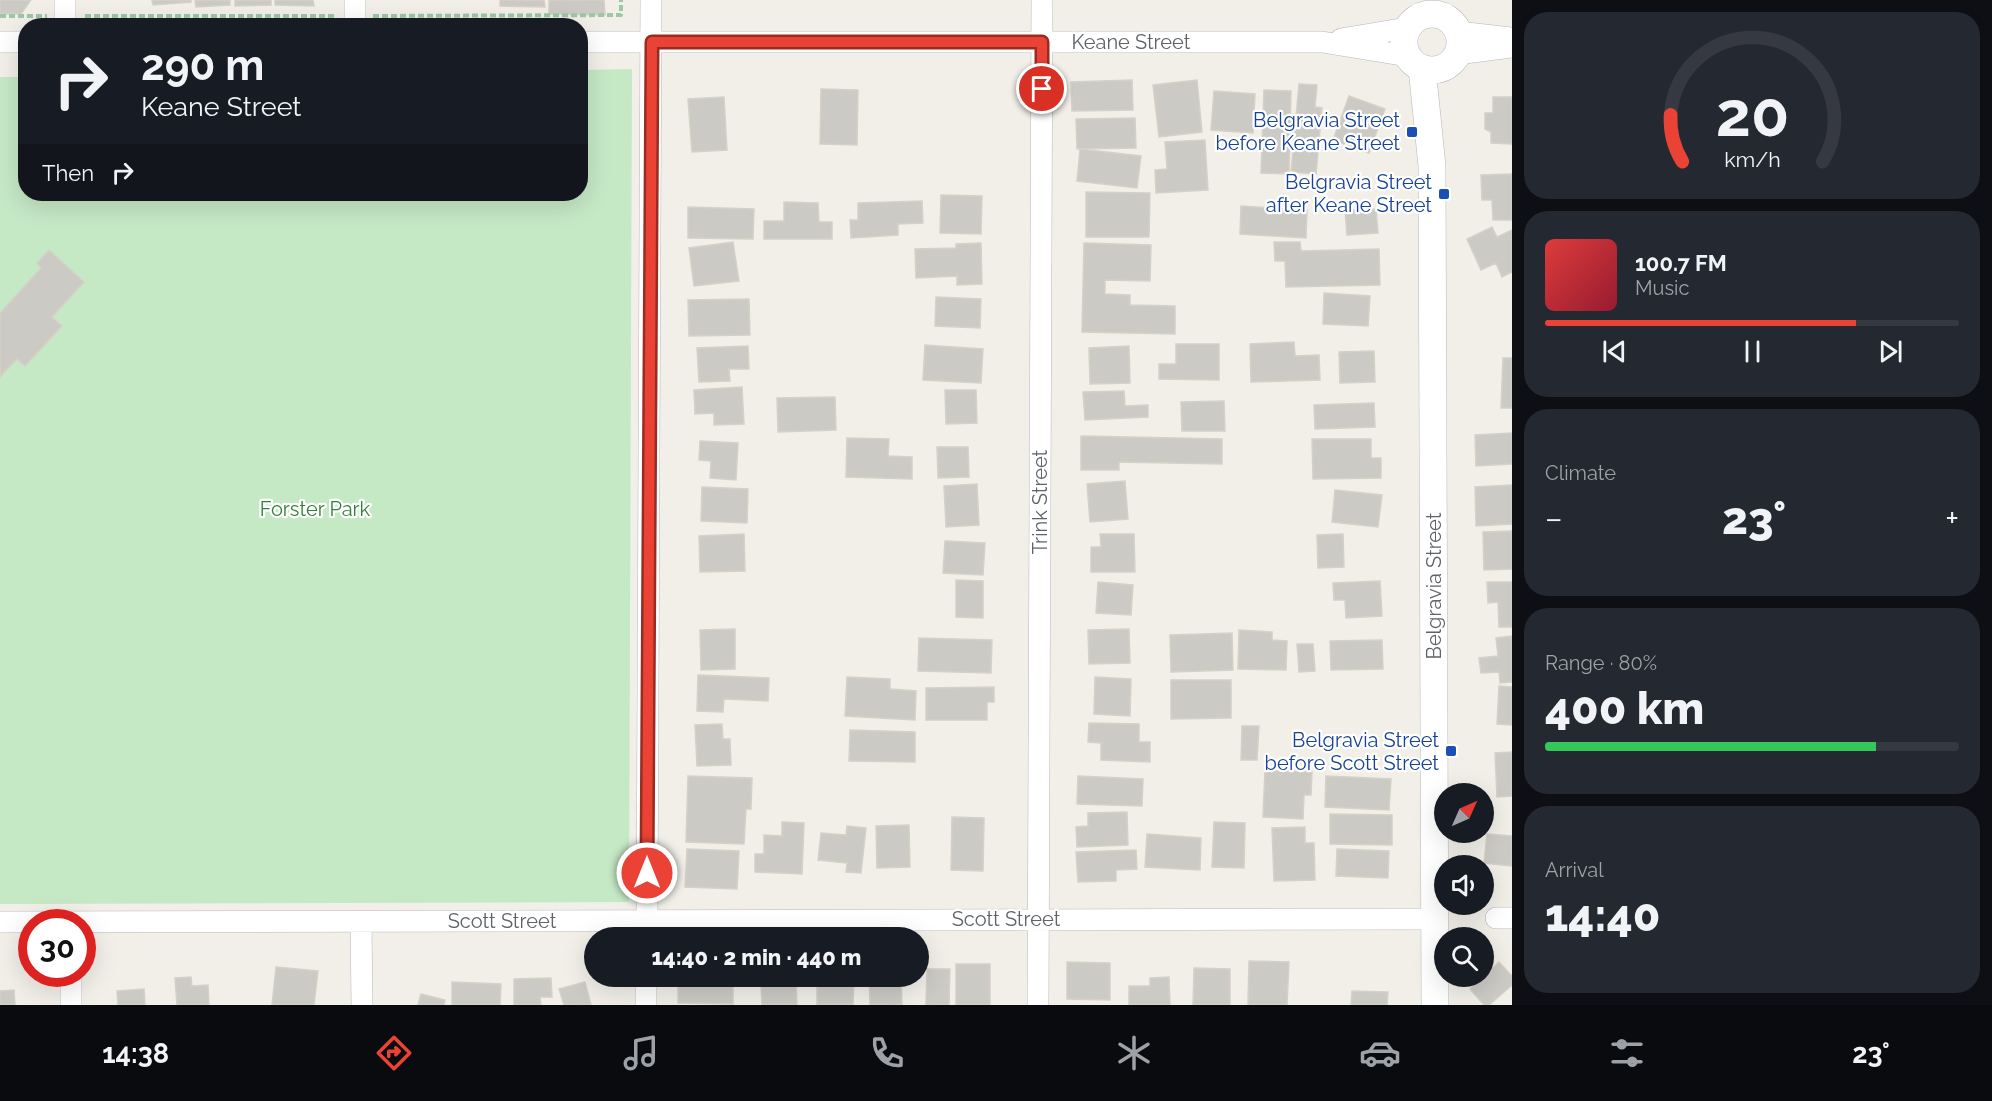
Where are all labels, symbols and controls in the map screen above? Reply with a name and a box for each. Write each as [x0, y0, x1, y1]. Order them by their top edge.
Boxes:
street label: Keane Street [1072, 30, 1191, 54]
text: 290 m [141, 41, 264, 90]
icon: right [42, 42, 120, 120]
pin [1016, 63, 1067, 114]
icon: arrive [1025, 72, 1058, 105]
text: 20 [1715, 77, 1789, 151]
text: Keane Street [141, 91, 301, 122]
place label: Belgravia Street before Keane Street [1215, 108, 1400, 155]
marker: Belgravia Street before Keane Street [1405, 125, 1419, 139]
text: km/h [1724, 148, 1780, 173]
icon: right [106, 156, 139, 189]
text: Then [42, 160, 94, 186]
place label: Belgravia Street after Keane Street [1266, 170, 1432, 217]
marker: Belgravia Street after Keane Street [1437, 187, 1451, 201]
text: 100.7 FM [1635, 250, 1727, 276]
text: Music [1635, 276, 1689, 300]
icon: previous [1598, 335, 1631, 368]
icon: pause [1736, 335, 1769, 368]
icon: next [1874, 335, 1907, 368]
street label: Trink Street [1028, 449, 1052, 554]
text: Climate [1545, 461, 1616, 485]
text: 23° [1722, 492, 1786, 545]
park label: Forster Park [260, 497, 371, 521]
text: − [1545, 499, 1563, 538]
text: + [1945, 499, 1959, 538]
street label: Belgravia Street [1422, 512, 1446, 659]
text: Range · 80% [1545, 651, 1657, 675]
text: 400 km [1545, 682, 1704, 735]
place label: Belgravia Street before Scott Street [1265, 728, 1439, 775]
marker: Belgravia Street before Scott Street [1444, 744, 1458, 758]
north arrow [1434, 783, 1494, 843]
map controls [1434, 783, 1494, 987]
position arrow [615, 841, 679, 905]
button: sound [1434, 855, 1494, 915]
text: Arrival [1545, 858, 1604, 882]
text: 14:40 [1545, 889, 1660, 942]
street label: Scott Street [952, 907, 1061, 931]
speed limit sign: 30 [18, 909, 96, 987]
street label: Scott Street [448, 909, 557, 933]
button: search [1434, 927, 1494, 987]
text: 14:40 · 2 min · 440 m [652, 944, 861, 970]
icon: directions [373, 1032, 415, 1074]
icon: music [620, 1032, 662, 1074]
icon: phone [866, 1032, 908, 1074]
icon: climate [1113, 1032, 1155, 1074]
icon: car [1359, 1032, 1401, 1074]
icon: filters [1606, 1032, 1648, 1074]
text: 14:38 [102, 1038, 169, 1069]
text: 23° [1852, 1038, 1890, 1069]

